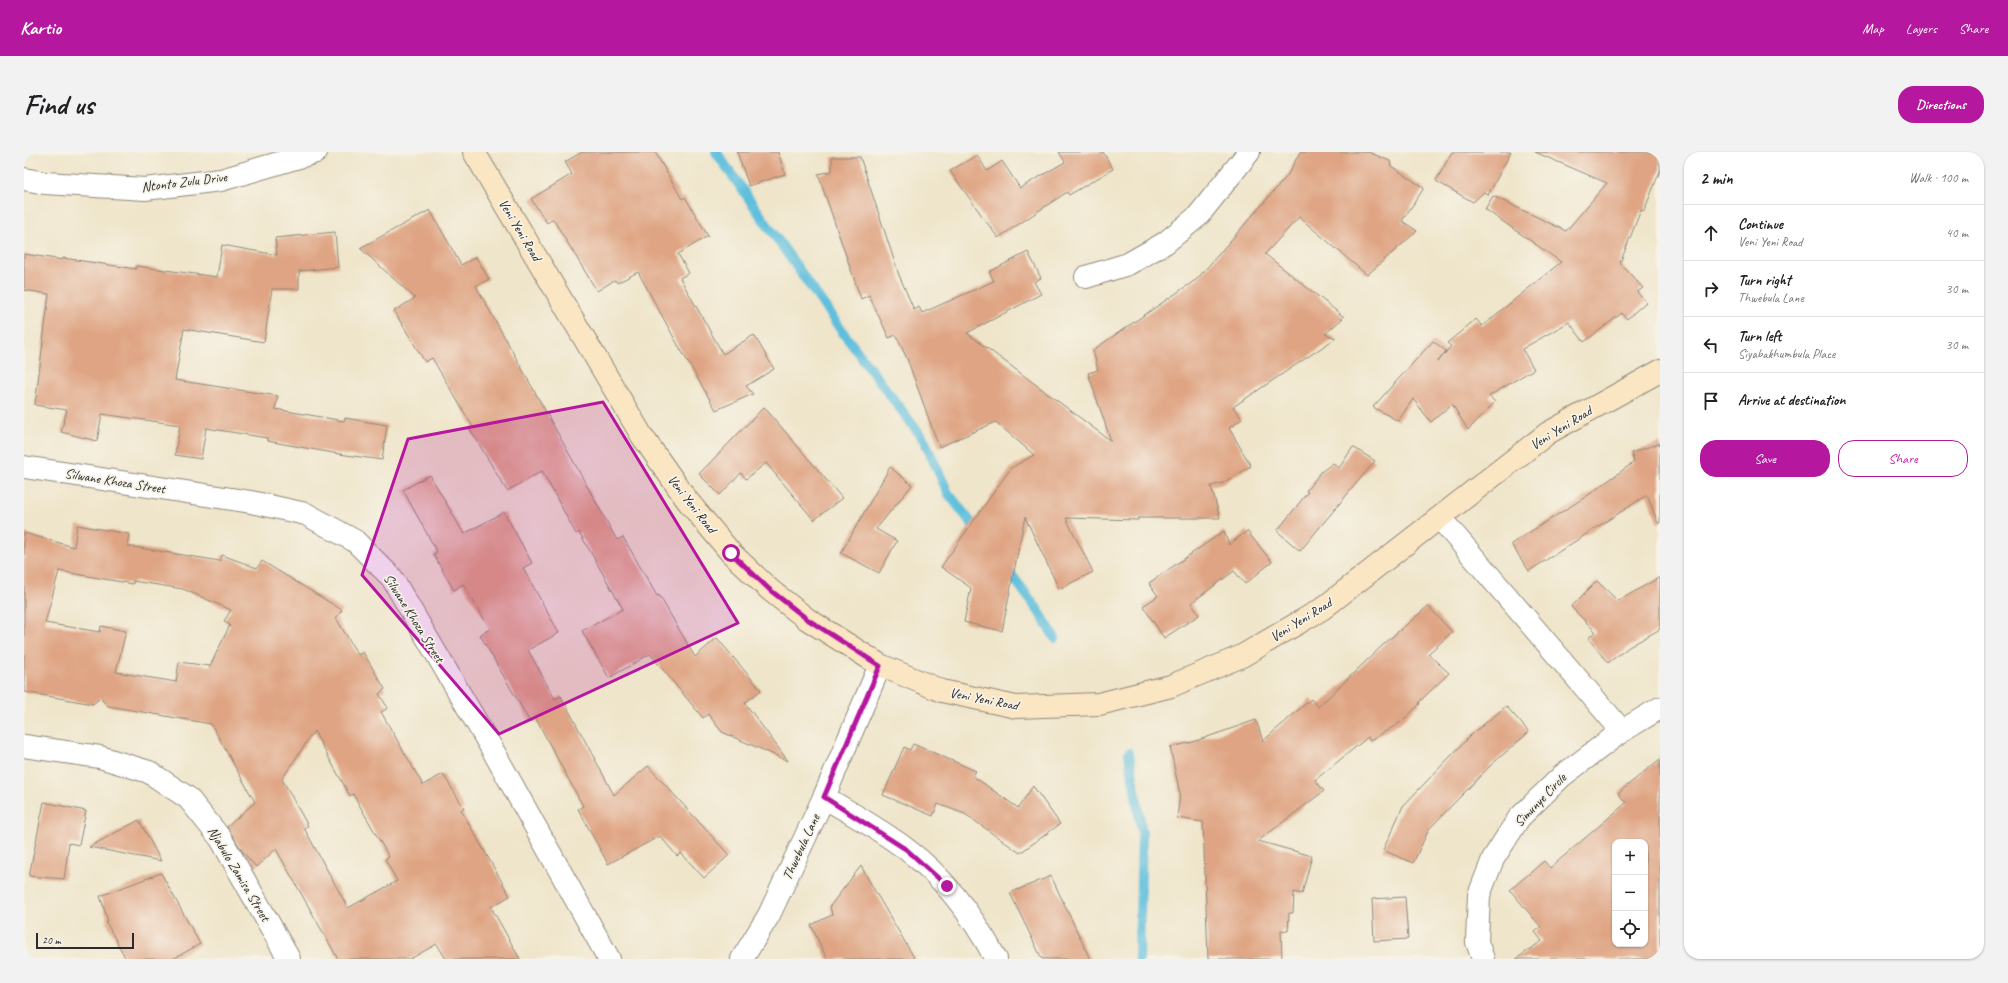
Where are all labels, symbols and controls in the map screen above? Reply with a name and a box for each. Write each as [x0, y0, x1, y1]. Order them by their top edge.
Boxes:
text: Kartio [20, 16, 61, 40]
text: Map [1862, 20, 1884, 37]
text: Layers [1906, 20, 1937, 37]
text: Share [1959, 20, 1988, 37]
button: Directions [1898, 86, 1984, 123]
text: Find us [24, 87, 94, 122]
street label: Ntonto Zulu Drive [140, 168, 229, 196]
text: 2 min [1700, 168, 1733, 189]
text: Walk · 100 m [1909, 170, 1968, 186]
street label: Veni Yeni Road [495, 196, 546, 266]
text: Continue [1738, 215, 1783, 234]
icon: ahead [1700, 222, 1722, 244]
text: 40 m [1946, 225, 1968, 241]
text: Veni Yeni Road [1738, 234, 1802, 250]
text: Turn right [1738, 271, 1791, 290]
icon: right [1700, 278, 1722, 300]
text: 30 m [1946, 281, 1968, 297]
text: Thwebula Lane [1738, 290, 1804, 306]
text: Turn left [1738, 327, 1781, 346]
icon: left [1700, 334, 1722, 356]
text: 30 m [1946, 337, 1968, 353]
text: Siyabakhumbula Place [1738, 346, 1835, 362]
icon: arrive [1700, 390, 1722, 412]
text: Arrive at destination [1738, 391, 1845, 410]
street label: Veni Yeni Road [1527, 401, 1597, 454]
button: Save [1700, 440, 1830, 477]
button: Share [1838, 440, 1968, 477]
street label: Silwane Khoza Street [64, 465, 168, 498]
street label: Veni Yeni Road [664, 471, 722, 539]
route start [722, 544, 740, 562]
street label: Silwane Khoza Street [380, 571, 449, 667]
street label: Veni Yeni Road [1267, 593, 1337, 646]
street label: Veni Yeni Road [948, 684, 1022, 714]
street label: Simunye Circle [1510, 769, 1571, 830]
street label: Thwebula Lane [778, 810, 824, 883]
street label: Njabulo Zamisa Street [204, 824, 275, 926]
map controls [1612, 839, 1648, 947]
button: + [1612, 839, 1648, 875]
button: − [1612, 875, 1648, 911]
route end [938, 877, 956, 895]
button: locate [1612, 911, 1648, 947]
scale bar [36, 931, 134, 950]
text: 20 m [42, 933, 61, 947]

